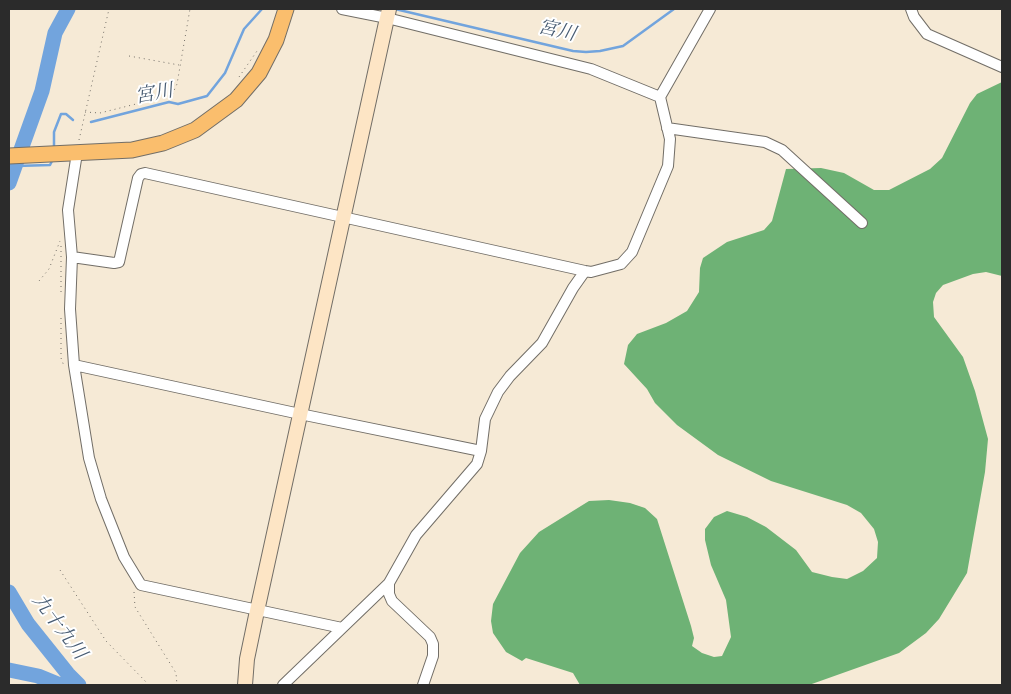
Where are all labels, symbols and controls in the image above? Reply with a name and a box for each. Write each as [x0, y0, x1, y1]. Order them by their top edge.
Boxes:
water label: 宮川 [536, 16, 578, 46]
water label: 宮川 [133, 79, 175, 109]
water label: 九十九川 [27, 590, 91, 664]

